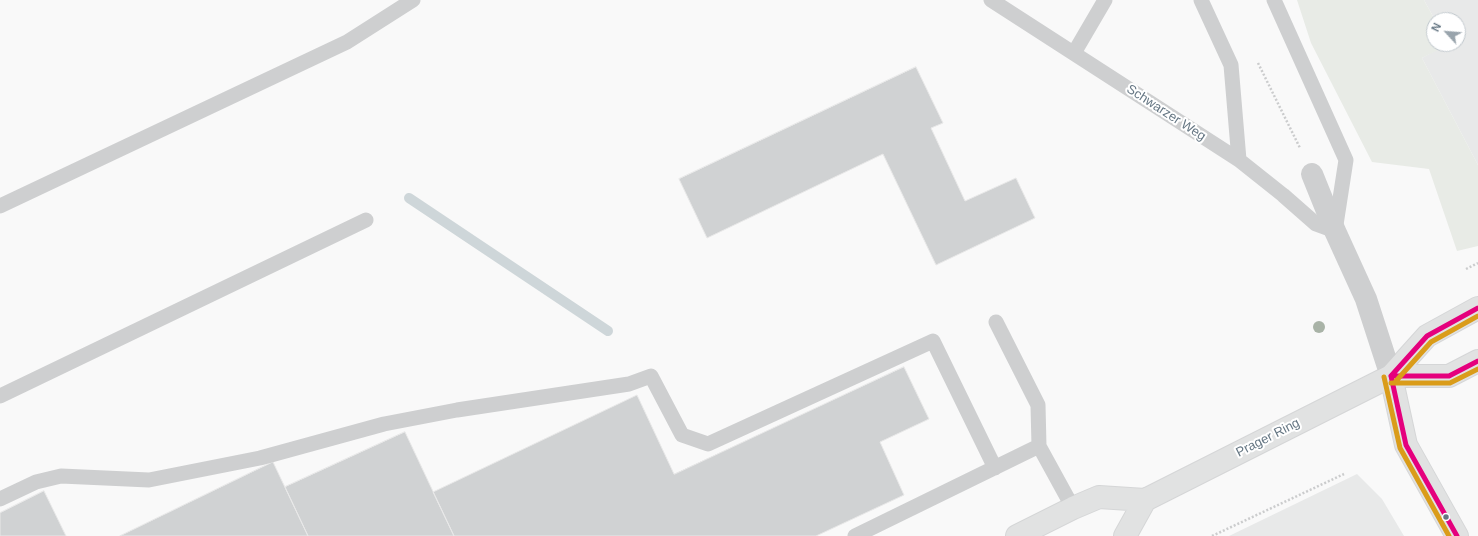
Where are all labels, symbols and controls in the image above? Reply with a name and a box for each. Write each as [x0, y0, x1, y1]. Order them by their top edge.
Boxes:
north arrow [1426, 12, 1466, 52]
text: N [1429, 21, 1443, 33]
street label: Schwarzer Weg [1123, 82, 1209, 144]
street label: Prager Ring [1234, 415, 1302, 461]
unlabelled marker [1441, 512, 1451, 522]

